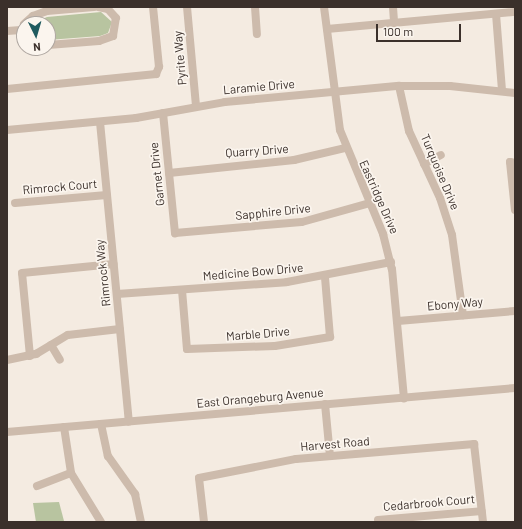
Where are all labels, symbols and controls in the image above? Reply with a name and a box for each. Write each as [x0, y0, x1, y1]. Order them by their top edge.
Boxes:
north arrow [16, 16, 56, 56]
scale bar [378, 16, 463, 42]
text: 100 m [383, 24, 413, 38]
street label: Pyrite Way [170, 30, 190, 86]
text: N [33, 41, 41, 54]
street label: Laramie Drive [223, 77, 295, 97]
street label: Turquoise Drive [418, 132, 462, 212]
street label: Garnet Drive [146, 141, 168, 207]
street label: Quarry Drive [225, 142, 289, 160]
street label: Eastridge Drive [356, 158, 402, 236]
street label: Rimrock Court [22, 177, 98, 197]
street label: Sapphire Drive [235, 201, 311, 223]
street label: Rimrock Way [92, 239, 114, 307]
street label: Medicine Bow Drive [202, 260, 304, 284]
street label: Ebony Way [426, 294, 484, 314]
street label: Marble Drive [226, 324, 290, 344]
street label: East Orangeburg Avenue [196, 385, 324, 411]
street label: Harvest Road [300, 434, 370, 454]
street label: Cedarbrook Court [382, 492, 476, 514]

